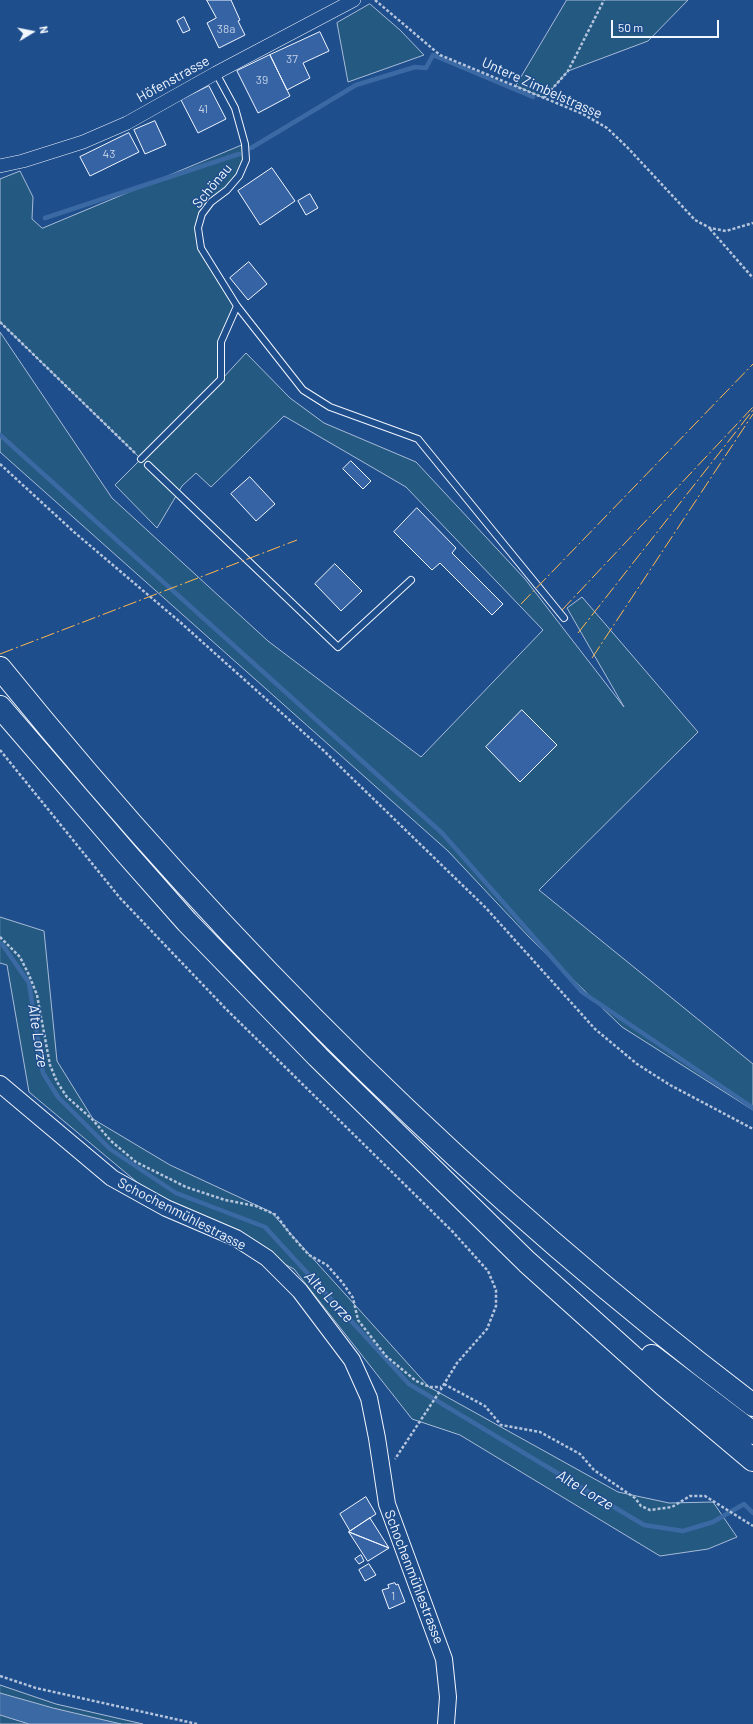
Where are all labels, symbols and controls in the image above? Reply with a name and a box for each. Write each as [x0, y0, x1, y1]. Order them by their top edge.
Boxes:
north arrow [12, 12, 52, 52]
scale bar [613, 12, 721, 38]
text: 50 m [618, 20, 643, 34]
house number: 38a [217, 22, 235, 36]
text: N [37, 25, 51, 35]
street label: Höfenstrasse [134, 52, 212, 106]
house number: 37 [286, 52, 298, 66]
street label: Untere Zimbelstrasse [479, 54, 605, 122]
house number: 39 [256, 73, 268, 87]
house number: 41 [198, 102, 208, 116]
house number: 43 [103, 147, 115, 161]
street label: Schönau [189, 160, 235, 212]
water label: Alte Lorze [24, 1003, 52, 1069]
street label: Schochenmühlestrasse [115, 1174, 249, 1254]
water label: Alte Lorze [301, 1268, 357, 1326]
water label: Alte Lorze [553, 1466, 617, 1514]
street label: Schochenmühlestrasse [381, 1508, 447, 1646]
house number: 1 [391, 1589, 395, 1603]

